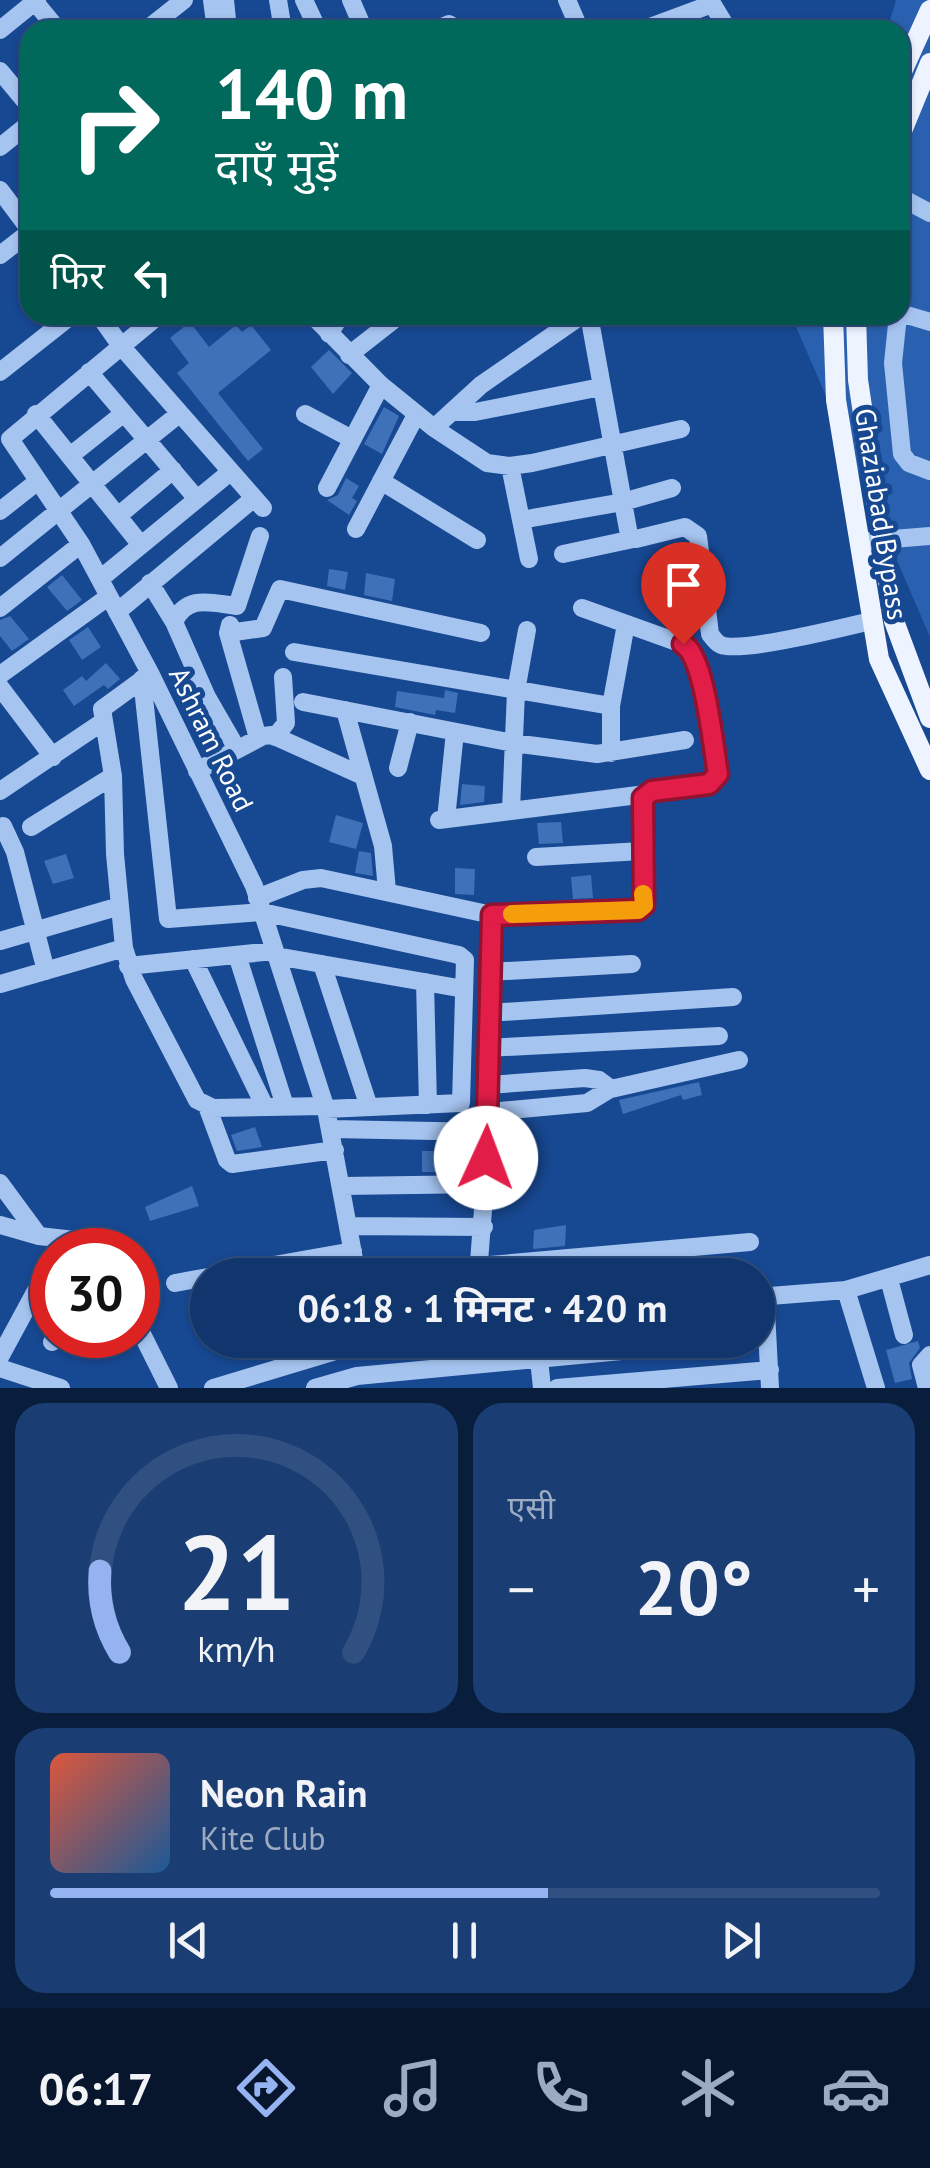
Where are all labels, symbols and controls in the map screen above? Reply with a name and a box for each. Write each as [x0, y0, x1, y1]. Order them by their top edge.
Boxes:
text: 140 m [215, 48, 408, 138]
icon: right [50, 60, 180, 190]
text: दाएँ मुड़ें [215, 136, 338, 194]
text: फिर [50, 250, 105, 299]
icon: left [125, 250, 180, 305]
street label: Ghaziabad Bypass [847, 406, 917, 622]
pin [641, 542, 726, 645]
icon: arrive [656, 557, 711, 612]
street label: Ashram Road [161, 661, 263, 817]
position arrow [434, 1106, 538, 1210]
speed limit sign: 30 [30, 1228, 160, 1358]
text: 06:18 · 1 मिनट · 420 m [298, 1283, 667, 1332]
text: एसी [508, 1486, 555, 1528]
text: 21 [177, 1504, 295, 1639]
text: 20° [635, 1539, 753, 1636]
text: − [508, 1553, 535, 1624]
text: + [852, 1553, 880, 1624]
text: km/h [197, 1626, 275, 1672]
text: Neon Rain [200, 1768, 367, 1817]
text: Kite Club [200, 1817, 326, 1859]
icon: previous [161, 1913, 216, 1968]
icon: pause [437, 1913, 492, 1968]
icon: next [714, 1913, 769, 1968]
icon: directions [231, 2053, 301, 2123]
icon: music [378, 2053, 448, 2123]
icon: phone [526, 2053, 596, 2123]
icon: climate [673, 2053, 743, 2123]
icon: car [821, 2053, 891, 2123]
text: 06:17 [39, 2059, 153, 2117]

